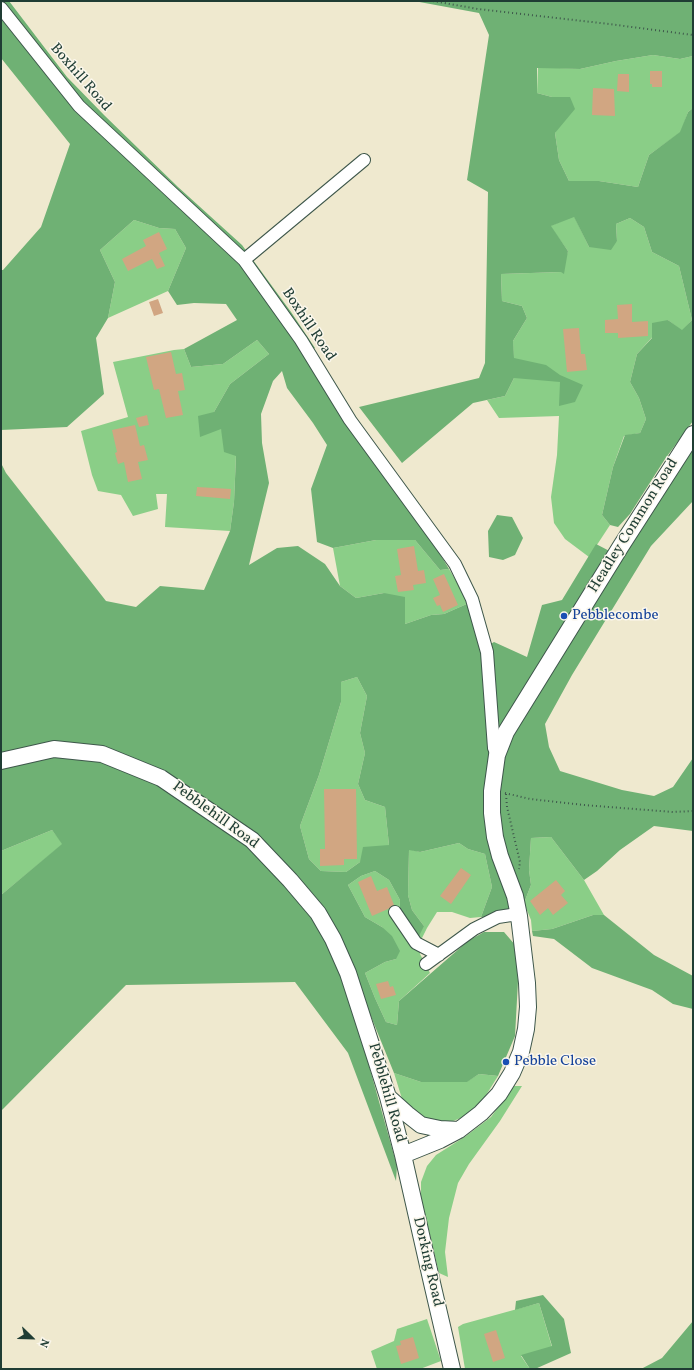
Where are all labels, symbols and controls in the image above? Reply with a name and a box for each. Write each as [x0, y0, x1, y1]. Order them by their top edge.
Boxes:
street label: Boxhill Road [46, 40, 114, 116]
street label: Boxhill Road [277, 285, 339, 365]
street label: Headley Common Road [585, 455, 683, 597]
place label: Pebblecombe [572, 607, 659, 625]
marker: Pebblecombe [559, 611, 569, 621]
street label: Pebblehill Road [168, 779, 262, 853]
street label: Pebblehill Road [363, 1041, 409, 1145]
place label: Pebble Close [514, 1053, 596, 1071]
marker: Pebble Close [501, 1057, 511, 1067]
street label: Dorking Road [408, 1215, 446, 1309]
north arrow [12, 1318, 52, 1358]
text: N [35, 1336, 52, 1349]

